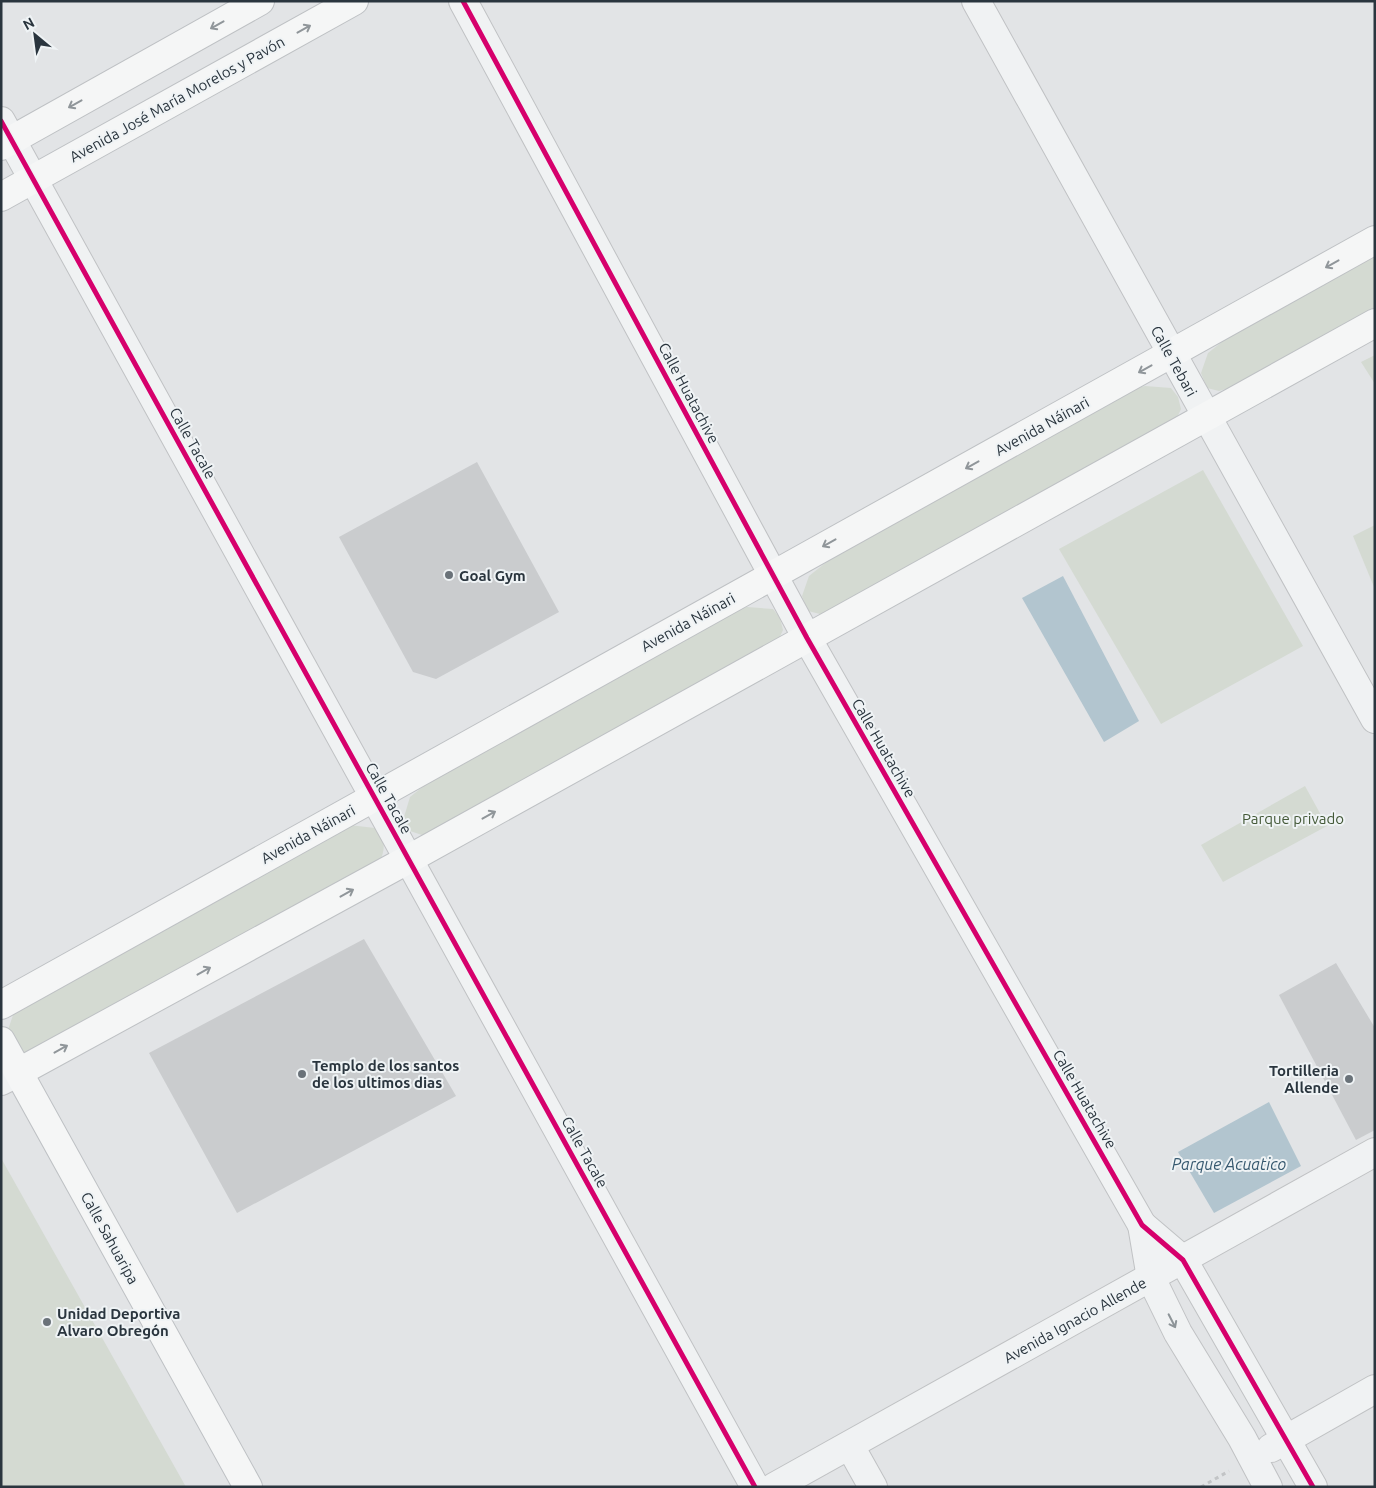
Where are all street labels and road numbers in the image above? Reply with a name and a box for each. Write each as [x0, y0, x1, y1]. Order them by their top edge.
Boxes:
street label: Avenida José María Morelos y Pavón [67, 33, 287, 165]
street label: Calle Tebari [1148, 323, 1200, 399]
street label: Calle Huatachive [655, 340, 723, 446]
street label: Avenida Náinari [992, 393, 1092, 459]
street label: Calle Tacale [166, 404, 220, 482]
street label: Avenida Náinari [638, 589, 738, 655]
street label: Calle Huatachive [849, 695, 919, 801]
street label: Calle Tacale [362, 759, 416, 837]
street label: Avenida Náinari [258, 801, 358, 867]
street label: Calle Huatachive [1050, 1046, 1120, 1152]
street label: Calle Tacale [558, 1113, 612, 1191]
street label: Calle Sahuaripa [78, 1189, 142, 1287]
street label: Avenida Ignacio Allende [1001, 1274, 1149, 1366]

